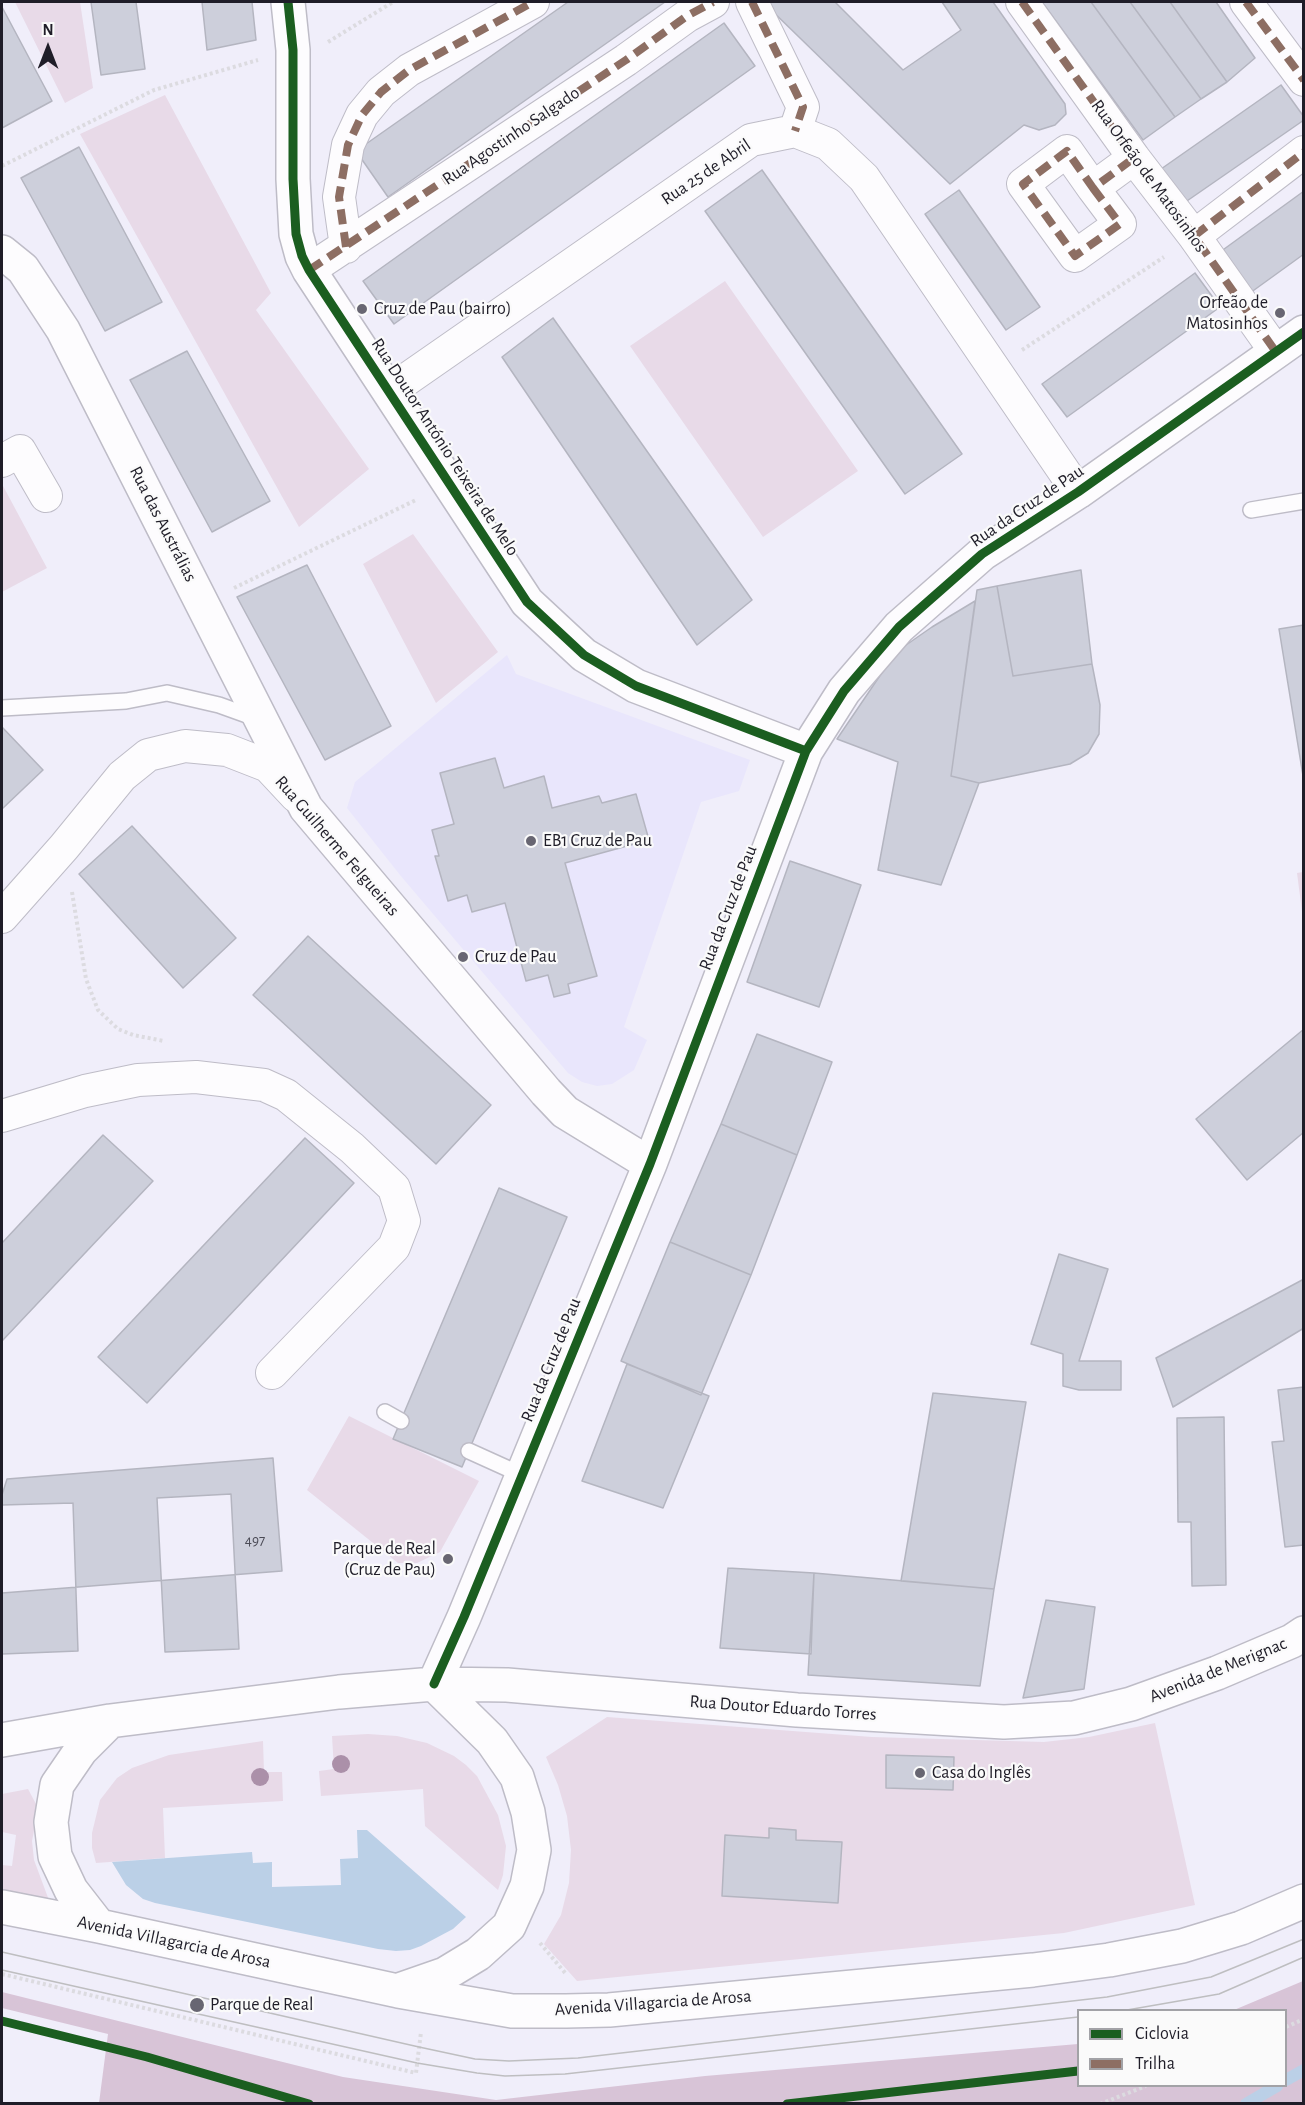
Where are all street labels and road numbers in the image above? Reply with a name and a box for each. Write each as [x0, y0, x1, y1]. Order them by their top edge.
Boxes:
street label: Rua Agostinho Salgado [438, 82, 584, 190]
street label: Rua Orfeão de Matosinhos [1086, 96, 1212, 256]
street label: Rua 25 de Abril [657, 134, 755, 210]
street label: Rua Doutor António Teixeira de Melo [366, 334, 524, 560]
street label: Rua da Cruz de Pau [966, 460, 1088, 552]
street label: Rua das Austrálias [125, 463, 201, 585]
street label: Rua Guilherme Felgueiras [270, 771, 404, 921]
street label: Rua da Cruz de Pau [694, 842, 762, 974]
street label: Rua da Cruz de Pau [516, 1295, 586, 1425]
street label: Avenida de Merignac [1146, 1633, 1290, 1707]
street label: Rua Doutor Eduardo Torres [689, 1691, 877, 1725]
street label: Avenida Villagarcia de Arosa [75, 1911, 273, 1973]
street label: Avenida Villagarcia de Arosa [554, 1985, 752, 2021]

